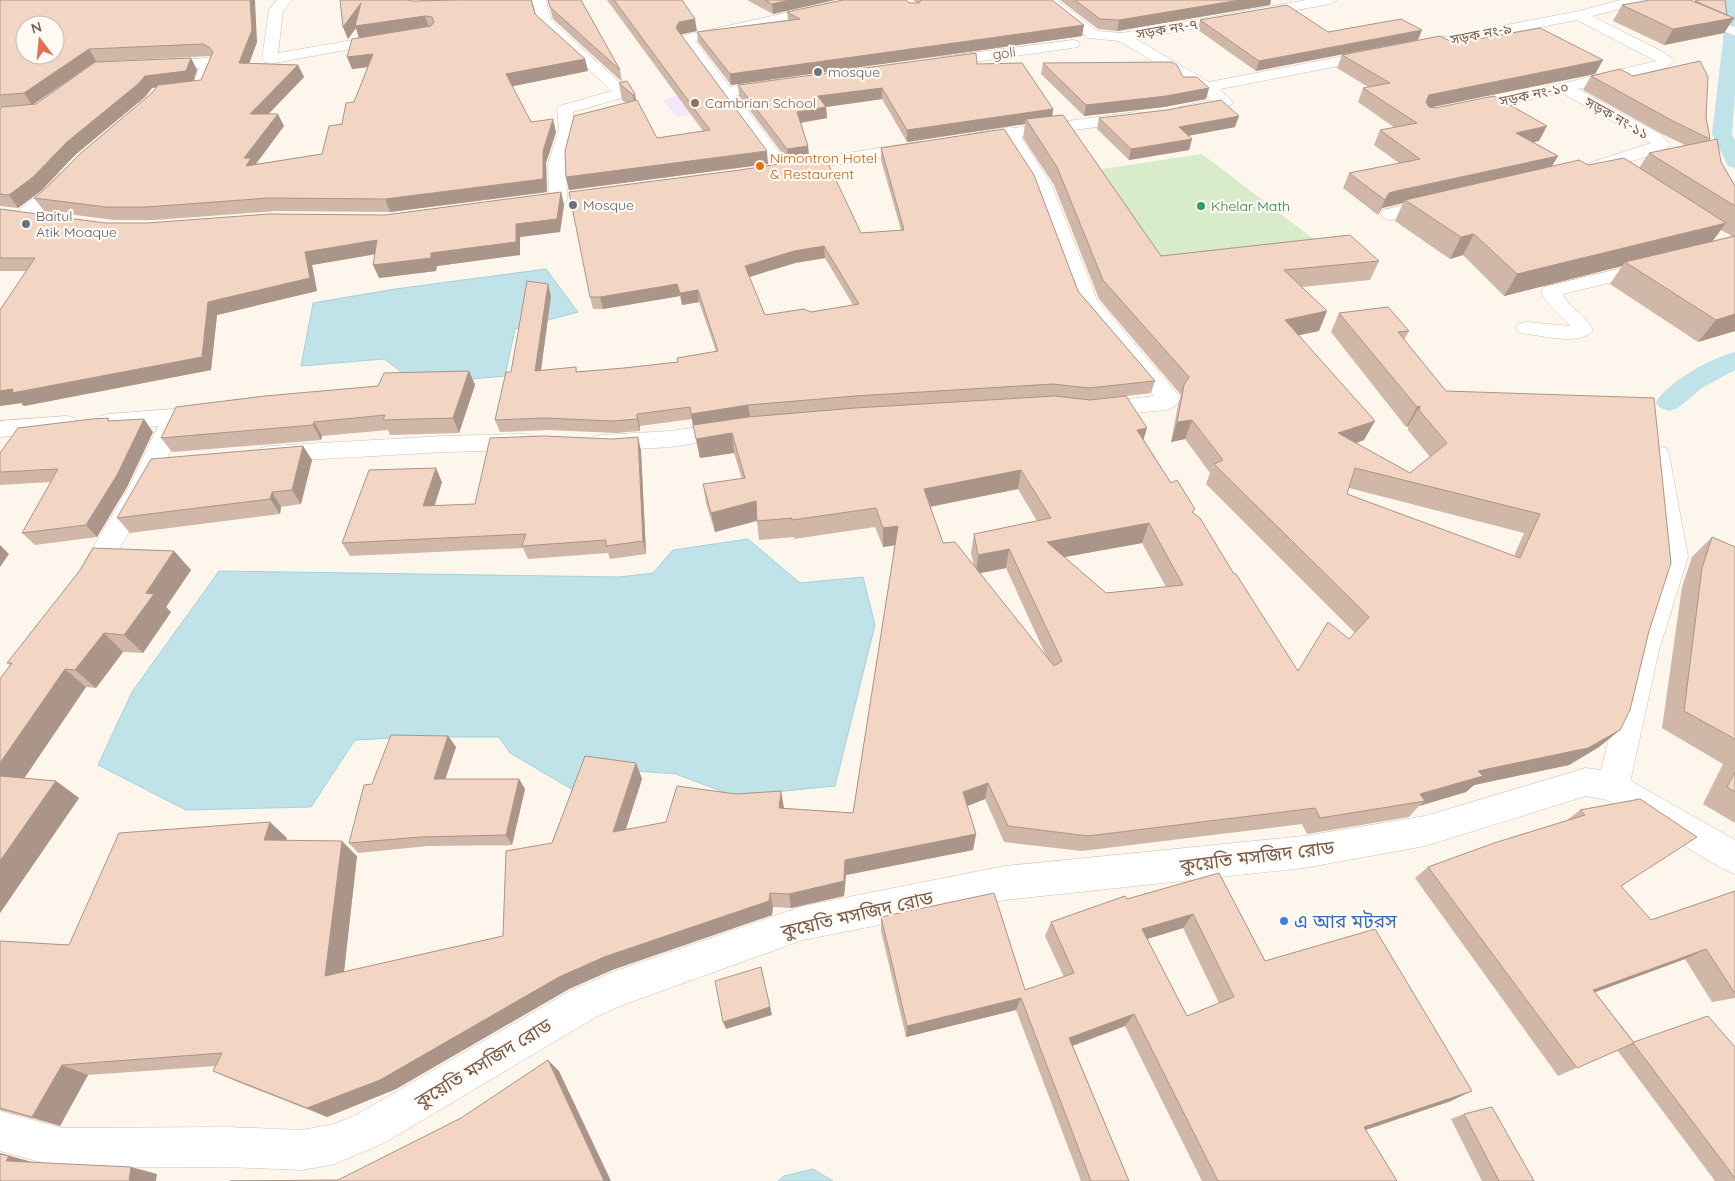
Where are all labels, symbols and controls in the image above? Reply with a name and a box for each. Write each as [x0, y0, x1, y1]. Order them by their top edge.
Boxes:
north arrow [15, 15, 65, 65]
street label: সড়ক নং-৭ [1134, 15, 1199, 43]
text: N [29, 17, 44, 38]
street label: সড়ক নং-৯ [1448, 19, 1513, 49]
street label: goli [991, 42, 1017, 64]
place label: mosque [828, 63, 880, 81]
marker: mosque [812, 66, 824, 78]
street label: সড়ক নং-১০ [1497, 78, 1570, 110]
street label: সড়ক নং-১১ [1581, 93, 1652, 143]
place label: Cambrian School [705, 94, 816, 112]
marker: Cambrian School [689, 97, 701, 109]
place label: Nimontron Hotel & Restaurent [770, 149, 877, 183]
marker: Nimontron Hotel & Restaurent [754, 160, 766, 172]
place label: Mosque [583, 196, 634, 214]
place label: Khelar Math [1211, 197, 1290, 215]
marker: Mosque [567, 199, 579, 211]
marker: Khelar Math [1195, 200, 1207, 212]
place label: Baitul Atik Moaque [36, 207, 117, 241]
marker: Baitul Atik Moaque [20, 218, 32, 230]
street label: কুয়েতি মসজিদ রোড [1178, 835, 1336, 877]
street label: কুয়েতি মসজিদ রোড [778, 885, 936, 943]
place label: এ আর মটরস [1294, 909, 1398, 933]
marker: এ আর মটরস [1278, 915, 1290, 927]
street label: কুয়েতি মসজিদ রোড [409, 1013, 556, 1114]

